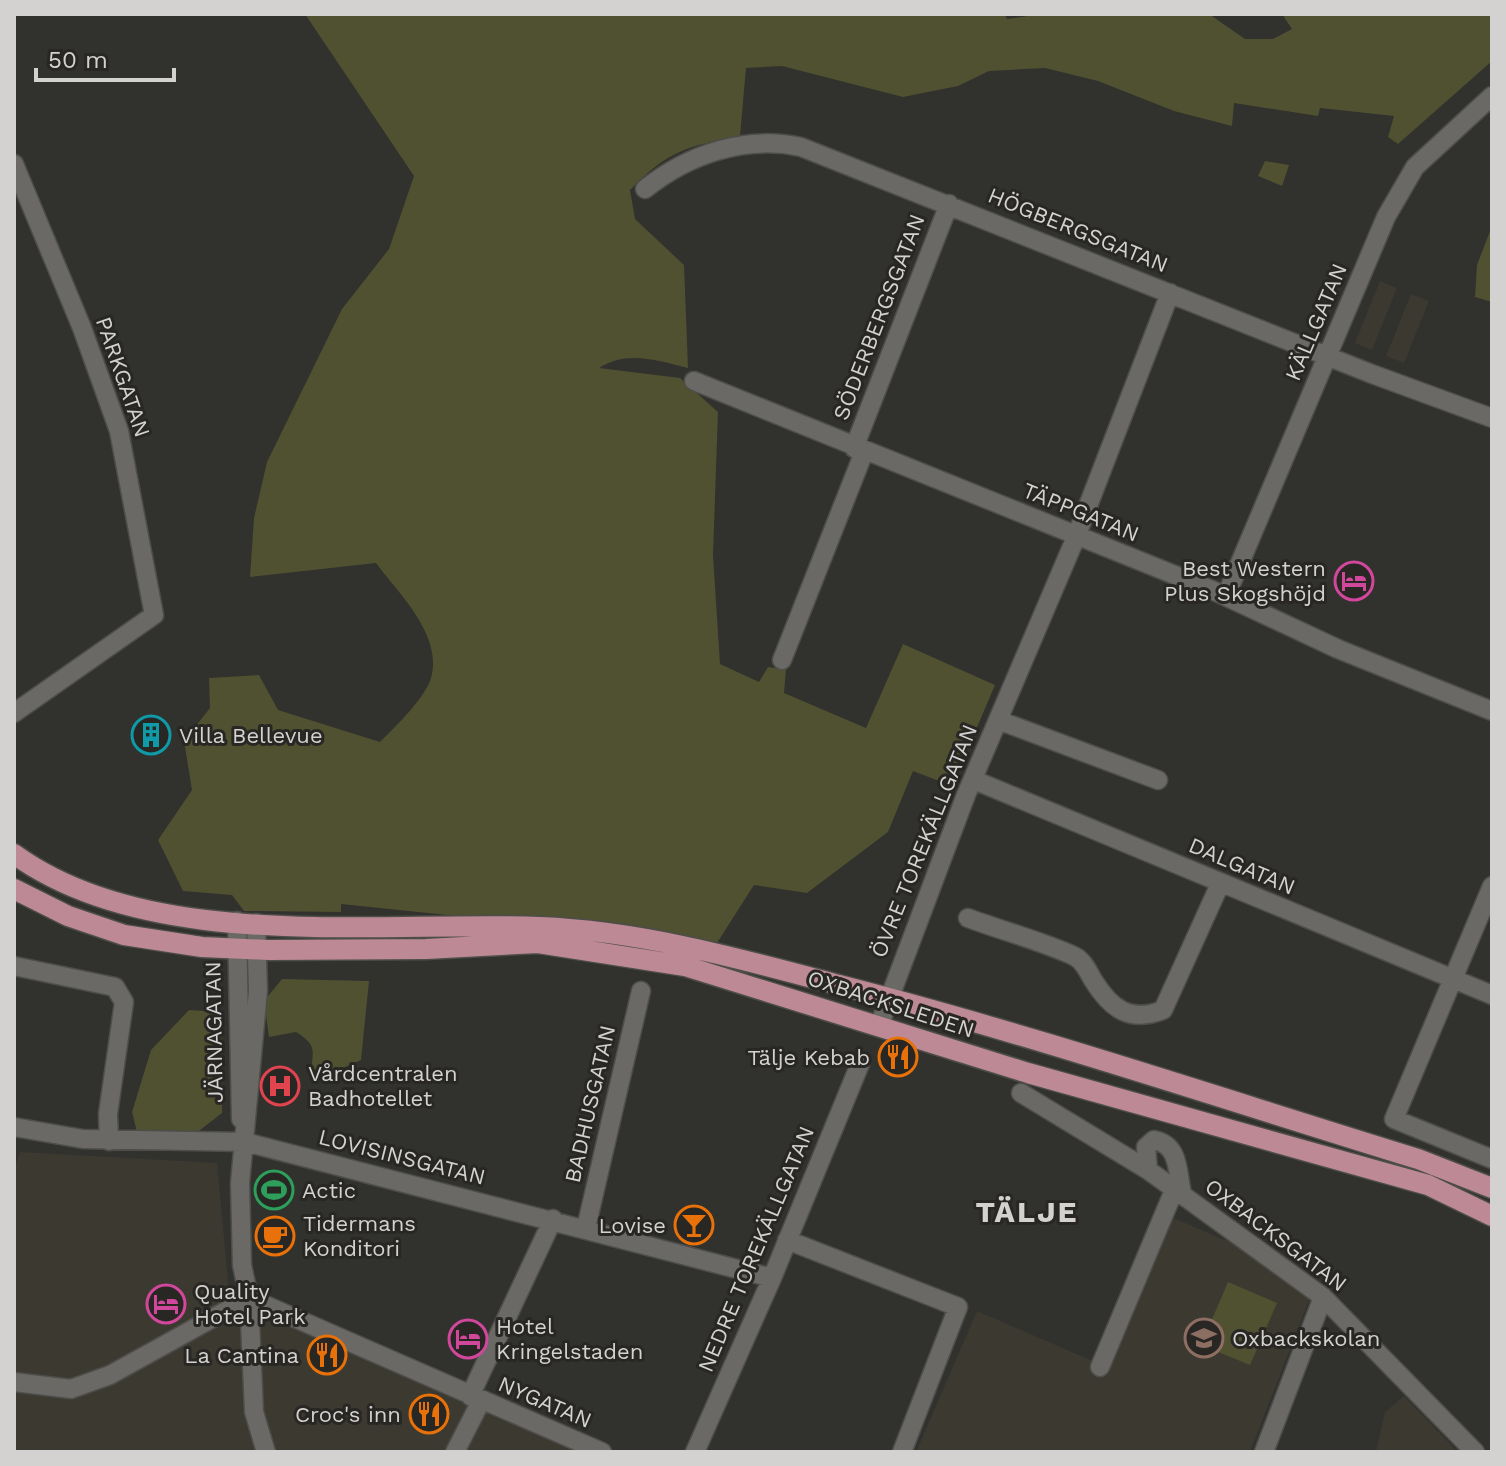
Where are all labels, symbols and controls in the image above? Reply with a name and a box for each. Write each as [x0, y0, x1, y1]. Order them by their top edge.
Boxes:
scale bar [36, 32, 174, 82]
text: 50 m [48, 46, 108, 74]
street label: HÖGBERGSGATAN [984, 182, 1172, 278]
street label: SÖDERBERGSGATAN [828, 211, 930, 423]
street label: KÄLLGATAN [1280, 259, 1352, 385]
street label: PARKGATAN [91, 313, 155, 441]
street label: TÄPPGATAN [1019, 477, 1143, 547]
place label: Best Western Plus Skogshöjd [1164, 556, 1326, 606]
hotel icon: Best Western Plus Skogshöjd [1333, 560, 1375, 602]
building icon: Villa Bellevue [130, 714, 172, 756]
street label: ÖVRE TOREKÄLLGATAN [866, 721, 982, 961]
place label: Villa Bellevue [179, 723, 323, 748]
street label: DALGATAN [1185, 832, 1299, 900]
street label: JÄRNAGATAN [200, 961, 228, 1103]
street label: OXBACKSLEDEN [805, 965, 977, 1043]
street label: BADHUSGATAN [560, 1023, 620, 1185]
restaurant icon: Tälje Kebab [877, 1036, 919, 1078]
place label: Tälje Kebab [747, 1045, 870, 1070]
place label: Vårdcentralen Badhotellet [308, 1061, 458, 1111]
hospital icon: Vårdcentralen Badhotellet [259, 1065, 301, 1107]
street label: NEDRE TOREKÄLLGATAN [693, 1122, 819, 1376]
street label: LOVISINSGATAN [316, 1124, 488, 1190]
sports icon: Actic [253, 1169, 295, 1211]
street label: OXBACKSGATAN [1200, 1174, 1352, 1296]
place label: Actic [302, 1178, 356, 1203]
district label: TÄLJE [976, 1194, 1078, 1229]
bar icon: Lovise [673, 1204, 715, 1246]
place label: Tidermans Konditori [303, 1211, 416, 1261]
place label: Lovise [598, 1213, 666, 1238]
cafe icon: Tidermans Konditori [254, 1215, 296, 1257]
place label: Quality Hotel Park [194, 1279, 306, 1329]
hotel icon: Quality Hotel Park [145, 1283, 187, 1325]
place label: Hotel Kringelstaden [496, 1314, 643, 1364]
school or university icon: Oxbackskolan [1183, 1317, 1225, 1359]
hotel icon: Hotel Kringelstaden [447, 1318, 489, 1360]
place label: Oxbackskolan [1232, 1326, 1380, 1351]
restaurant icon: La Cantina [306, 1334, 348, 1376]
place label: La Cantina [184, 1343, 299, 1368]
street label: NYGATAN [495, 1371, 595, 1433]
restaurant icon: Croc's inn [408, 1393, 450, 1435]
place label: Croc's inn [295, 1402, 401, 1427]

